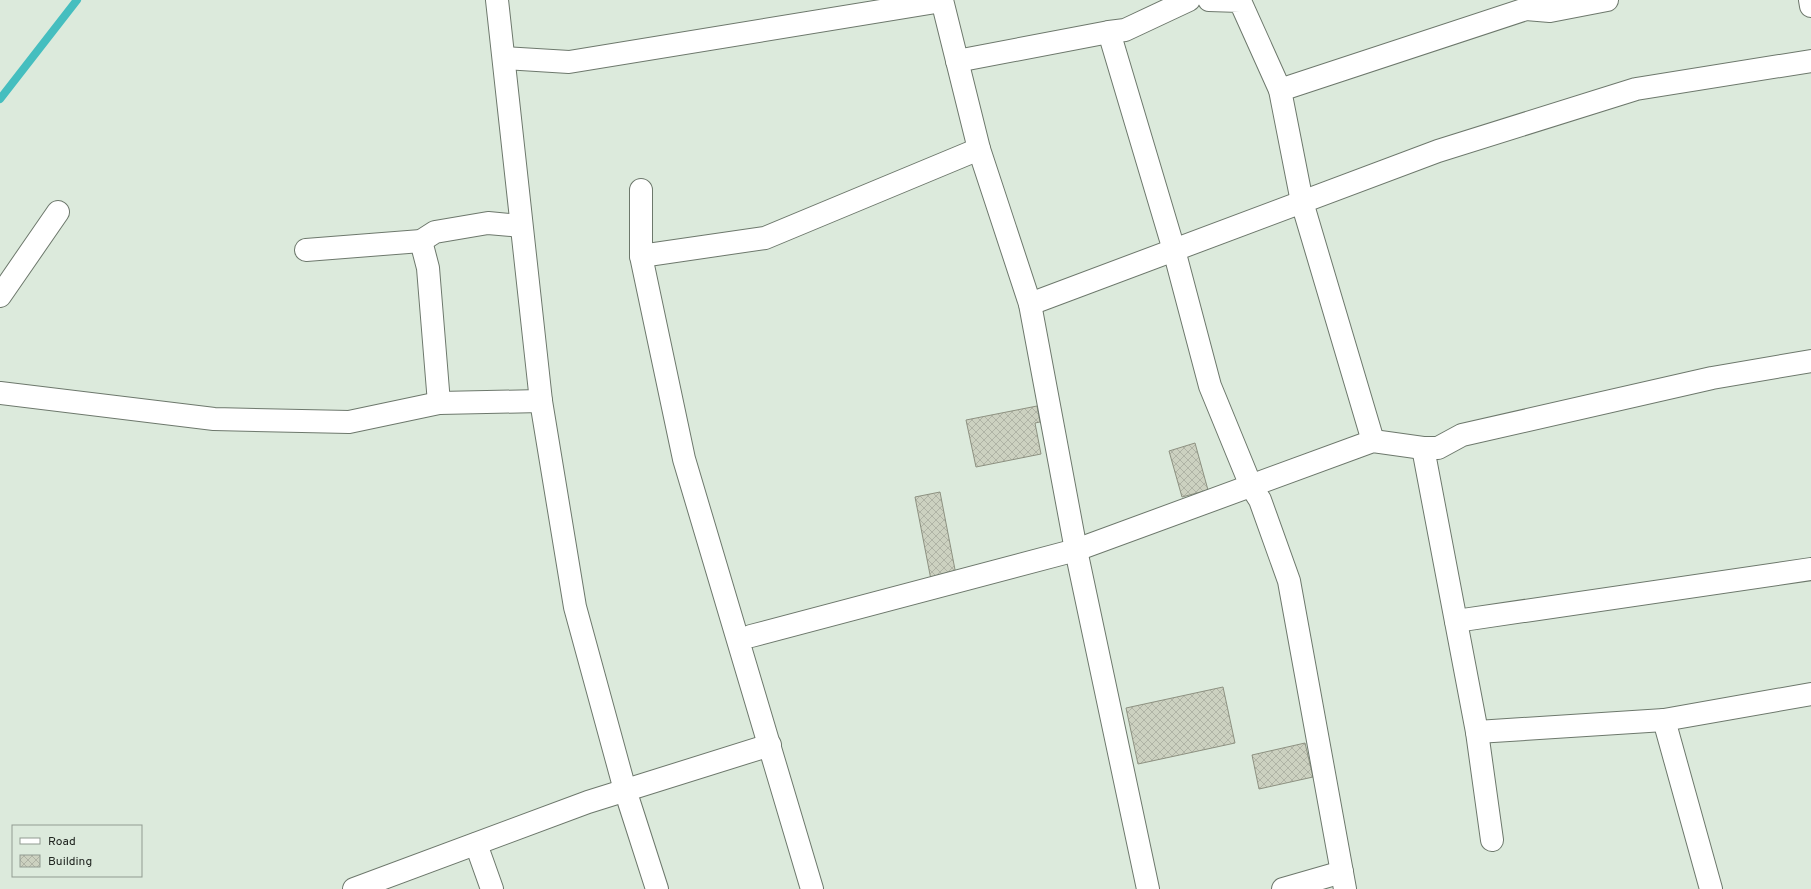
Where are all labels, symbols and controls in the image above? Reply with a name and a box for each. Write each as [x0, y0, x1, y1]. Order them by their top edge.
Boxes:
legend [12, 825, 142, 877]
text: Road [48, 834, 76, 850]
text: Building [48, 854, 92, 870]

